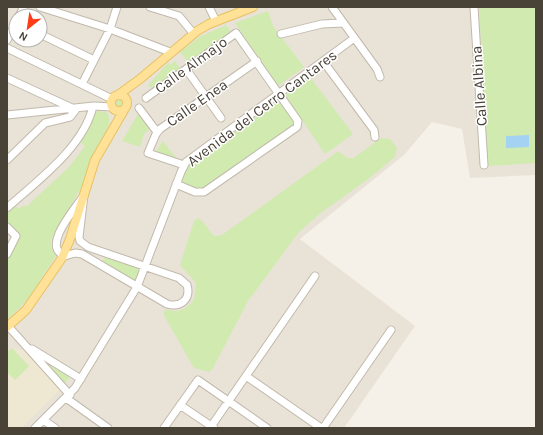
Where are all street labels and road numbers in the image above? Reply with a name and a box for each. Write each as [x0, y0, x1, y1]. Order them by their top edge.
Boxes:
street label: Calle Almajo [151, 33, 231, 97]
street label: Calle Albina [467, 45, 491, 127]
street label: Avenida del Cerro Cantares [183, 46, 341, 170]
street label: Calle Enea [163, 75, 231, 131]

